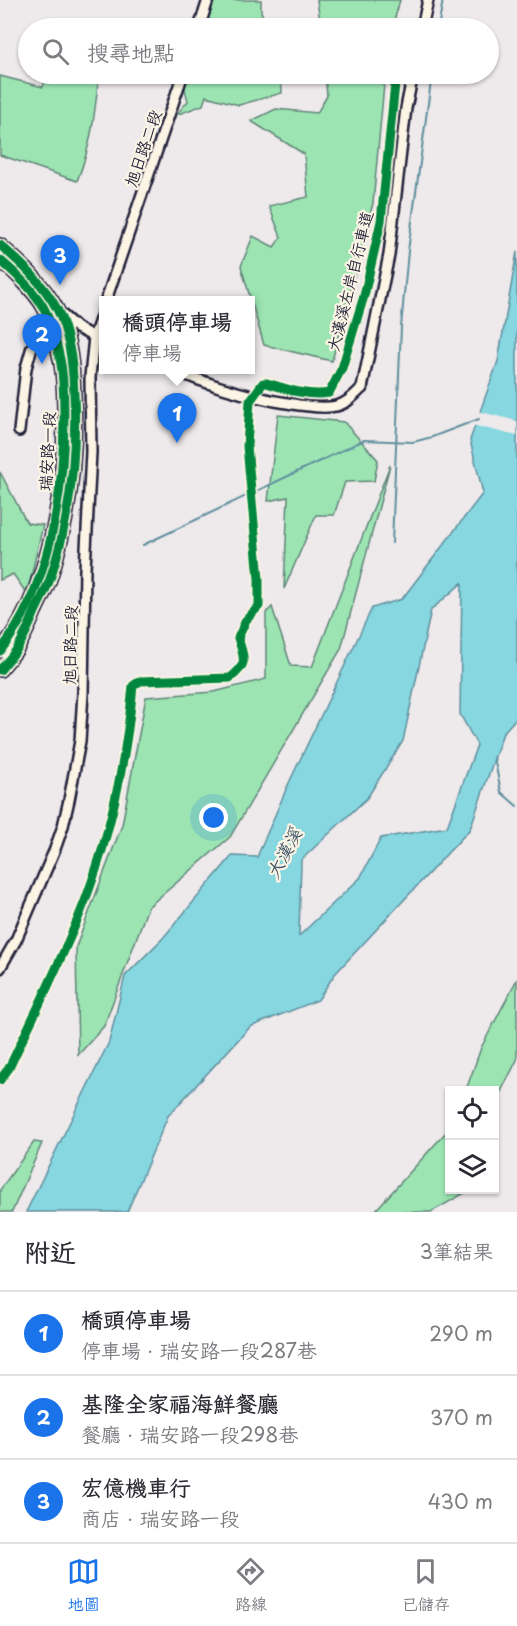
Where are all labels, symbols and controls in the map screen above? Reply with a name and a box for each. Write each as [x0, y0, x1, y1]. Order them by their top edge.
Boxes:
search box [18, 18, 499, 84]
icon: search [39, 35, 72, 68]
text: 搜尋地點 [87, 35, 175, 68]
street label: 旭日路二段 [118, 106, 166, 190]
street label: 大漢溪左岸自行車道 [320, 208, 378, 354]
pin: 3 [40, 236, 80, 285]
popup [99, 296, 255, 374]
text: 橋頭停車場 [122, 304, 232, 337]
pin: 2 [22, 314, 62, 364]
text: 停車場 [122, 337, 182, 367]
pin: 1 [158, 394, 196, 443]
street label: 瑞安路一段 [32, 410, 60, 492]
street label: 旭日路二段 [56, 605, 82, 685]
your location [199, 803, 228, 832]
water label: 大漢溪 [258, 822, 308, 883]
map controls [445, 1086, 499, 1194]
button: locate [445, 1086, 499, 1140]
button: layers [445, 1140, 499, 1194]
text: 附近 [24, 1232, 76, 1271]
text: 3筆結果 [420, 1236, 493, 1266]
text: 橋頭停車場 [81, 1302, 191, 1335]
text: 1 [39, 1318, 48, 1348]
text: 290 m [429, 1318, 493, 1348]
text: 停車場 · 瑞安路一段287巷 [81, 1335, 317, 1365]
text: 基隆全家福海鮮餐廳 [81, 1386, 279, 1419]
text: 2 [36, 1402, 51, 1432]
text: 370 m [430, 1402, 493, 1432]
text: 餐廳 · 瑞安路一段298巷 [81, 1419, 298, 1449]
text: 宏億機車行 [81, 1470, 191, 1503]
text: 3 [37, 1486, 50, 1516]
text: 430 m [428, 1486, 493, 1516]
text: 商店 · 瑞安路一段 [81, 1503, 240, 1533]
tab: 地圖 [67, 1555, 100, 1615]
tab: 路線 [234, 1555, 267, 1615]
tab: 已儲存 [402, 1555, 450, 1615]

